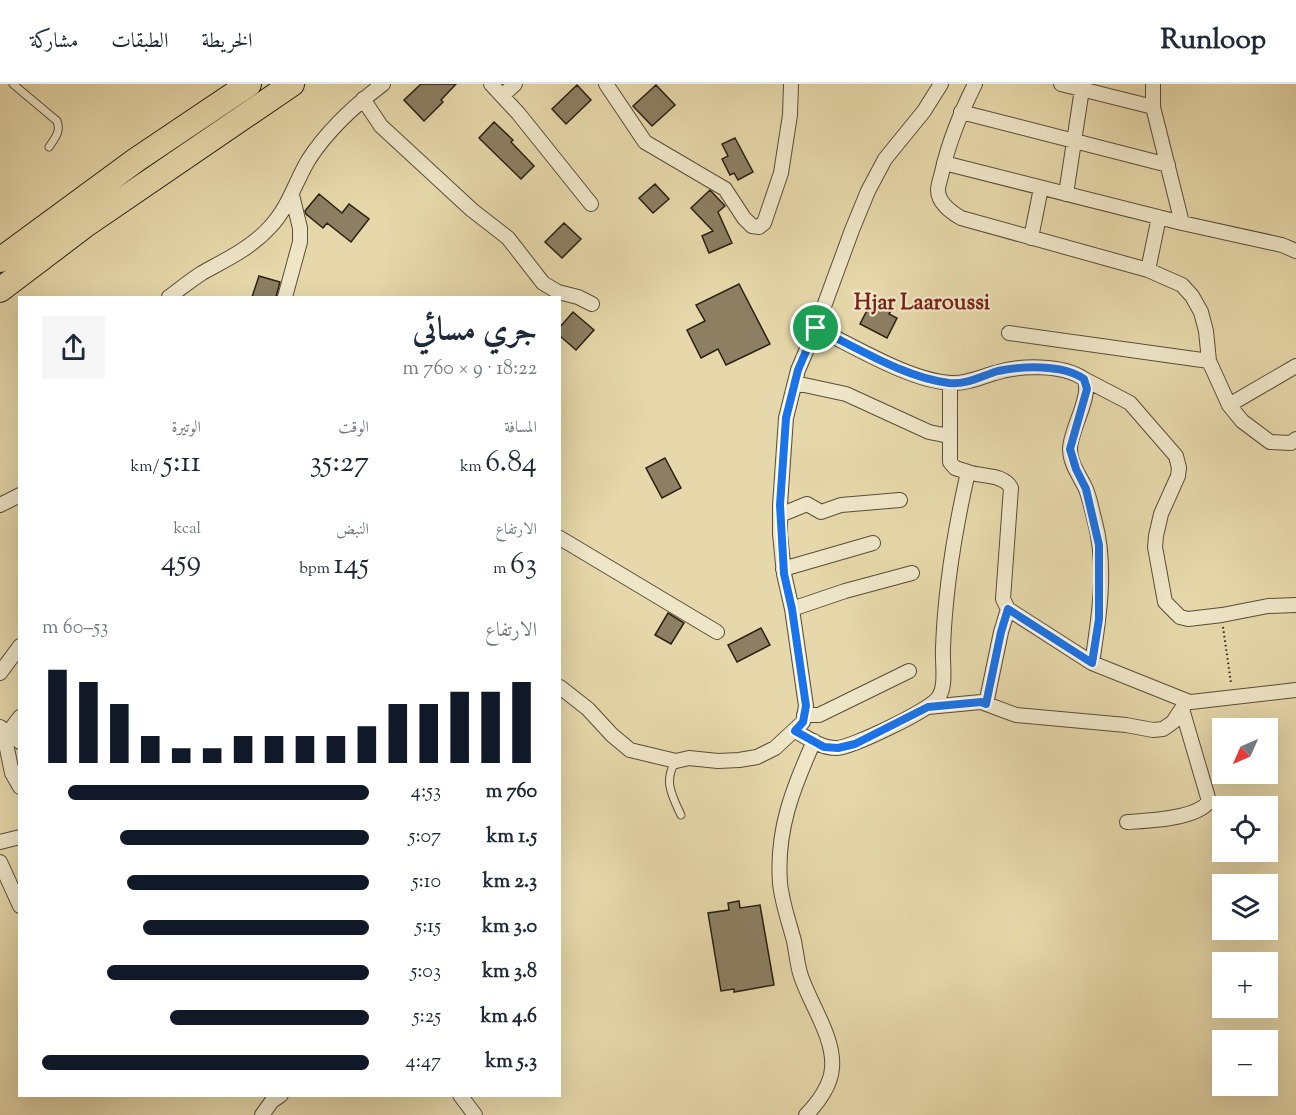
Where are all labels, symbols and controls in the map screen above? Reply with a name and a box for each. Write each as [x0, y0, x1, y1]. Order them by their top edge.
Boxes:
text: Runloop [1161, 21, 1266, 61]
text: مشاركة [30, 27, 78, 57]
text: الطبقات [111, 27, 168, 57]
text: الخريطة [201, 27, 253, 57]
district label: Hjar Laaroussi [854, 288, 991, 320]
pin [790, 302, 841, 353]
text: جري مسائي [412, 308, 537, 356]
icon: arrive [799, 311, 832, 344]
button: share [42, 316, 105, 379]
text: 18:22 · 9 × 760 m [403, 355, 537, 384]
text: الوتيرة [171, 417, 201, 440]
text: الوقت [338, 417, 369, 440]
text: المسافة [504, 417, 537, 440]
text: 5:11 [163, 442, 201, 485]
text: 35:27 [310, 442, 369, 485]
text: 6.84 [485, 442, 537, 485]
text: /km [131, 456, 163, 479]
text: km [460, 456, 485, 479]
text: kcal [174, 518, 201, 541]
text: النبض [336, 519, 369, 542]
text: الارتفاع [495, 519, 537, 542]
text: 459 [161, 541, 201, 584]
text: 145 [333, 544, 369, 587]
text: 63 [510, 544, 537, 587]
text: bpm [299, 558, 333, 581]
text: m [493, 558, 510, 581]
text: 53–60 m [42, 614, 108, 643]
text: الارتفاع [485, 617, 537, 646]
north arrow [1212, 718, 1278, 784]
map controls [1212, 718, 1278, 1096]
text: 4:53 [411, 778, 441, 807]
text: 760 m [486, 778, 537, 807]
button: locate [1212, 796, 1278, 862]
text: 5:07 [409, 823, 441, 852]
text: 1.5 km [487, 823, 537, 852]
text: 5:10 [412, 868, 441, 897]
text: 2.3 km [483, 868, 537, 897]
button: layers [1212, 874, 1278, 940]
text: 5:15 [415, 913, 441, 942]
text: 3.0 km [482, 913, 537, 942]
button: + [1212, 952, 1278, 1018]
text: 5:03 [411, 958, 441, 987]
text: 3.8 km [482, 958, 537, 987]
text: 5:25 [413, 1003, 441, 1032]
text: 4.6 km [481, 1003, 537, 1032]
button: − [1212, 1030, 1278, 1096]
text: 4:47 [406, 1048, 441, 1077]
text: 5.3 km [485, 1048, 537, 1077]

